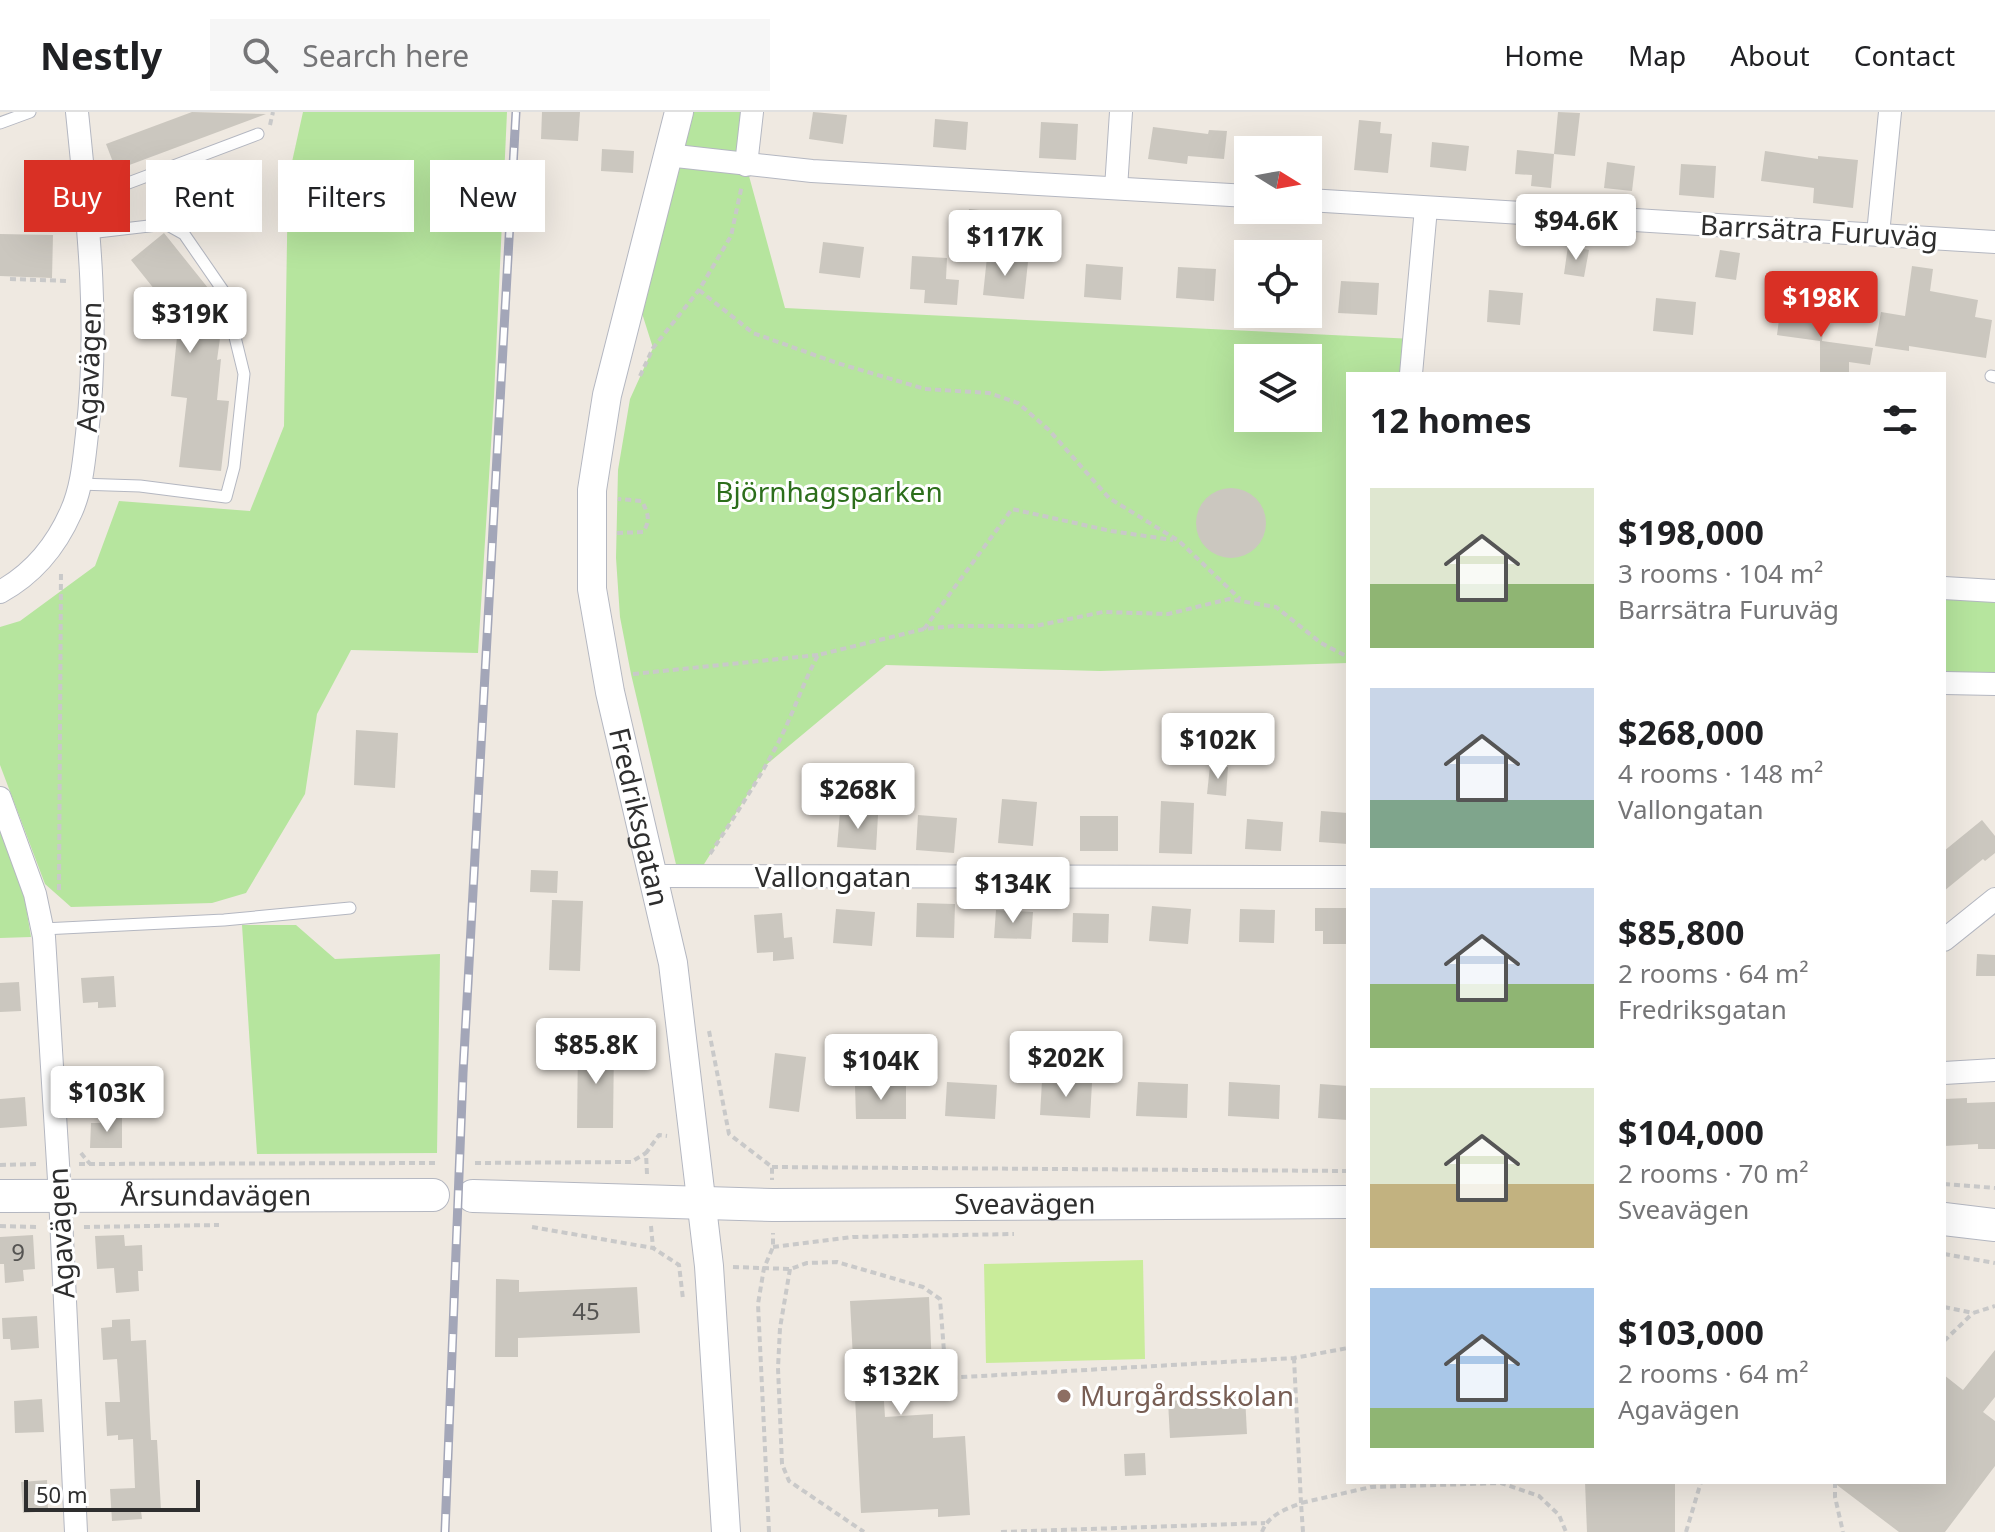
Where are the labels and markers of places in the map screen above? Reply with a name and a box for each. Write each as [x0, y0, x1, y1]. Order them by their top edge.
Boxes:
pin: $94.6K [1511, 194, 1641, 262]
pin: $117K [949, 210, 1061, 278]
pin: $198K [1765, 271, 1877, 339]
pin: $319K [134, 287, 246, 355]
pin: $102K [1162, 713, 1274, 781]
pin: $268K [802, 763, 914, 831]
pin: $134K [957, 857, 1069, 925]
pin: $85.8K [531, 1018, 661, 1086]
pin: $202K [1010, 1031, 1122, 1099]
pin: $104K [825, 1034, 937, 1102]
pin: $103K [51, 1066, 163, 1134]
pin: $132K [845, 1349, 957, 1417]
place label: Murgårdsskolan [1080, 1376, 1294, 1414]
marker: Murgårdsskolan [1055, 1387, 1073, 1405]

